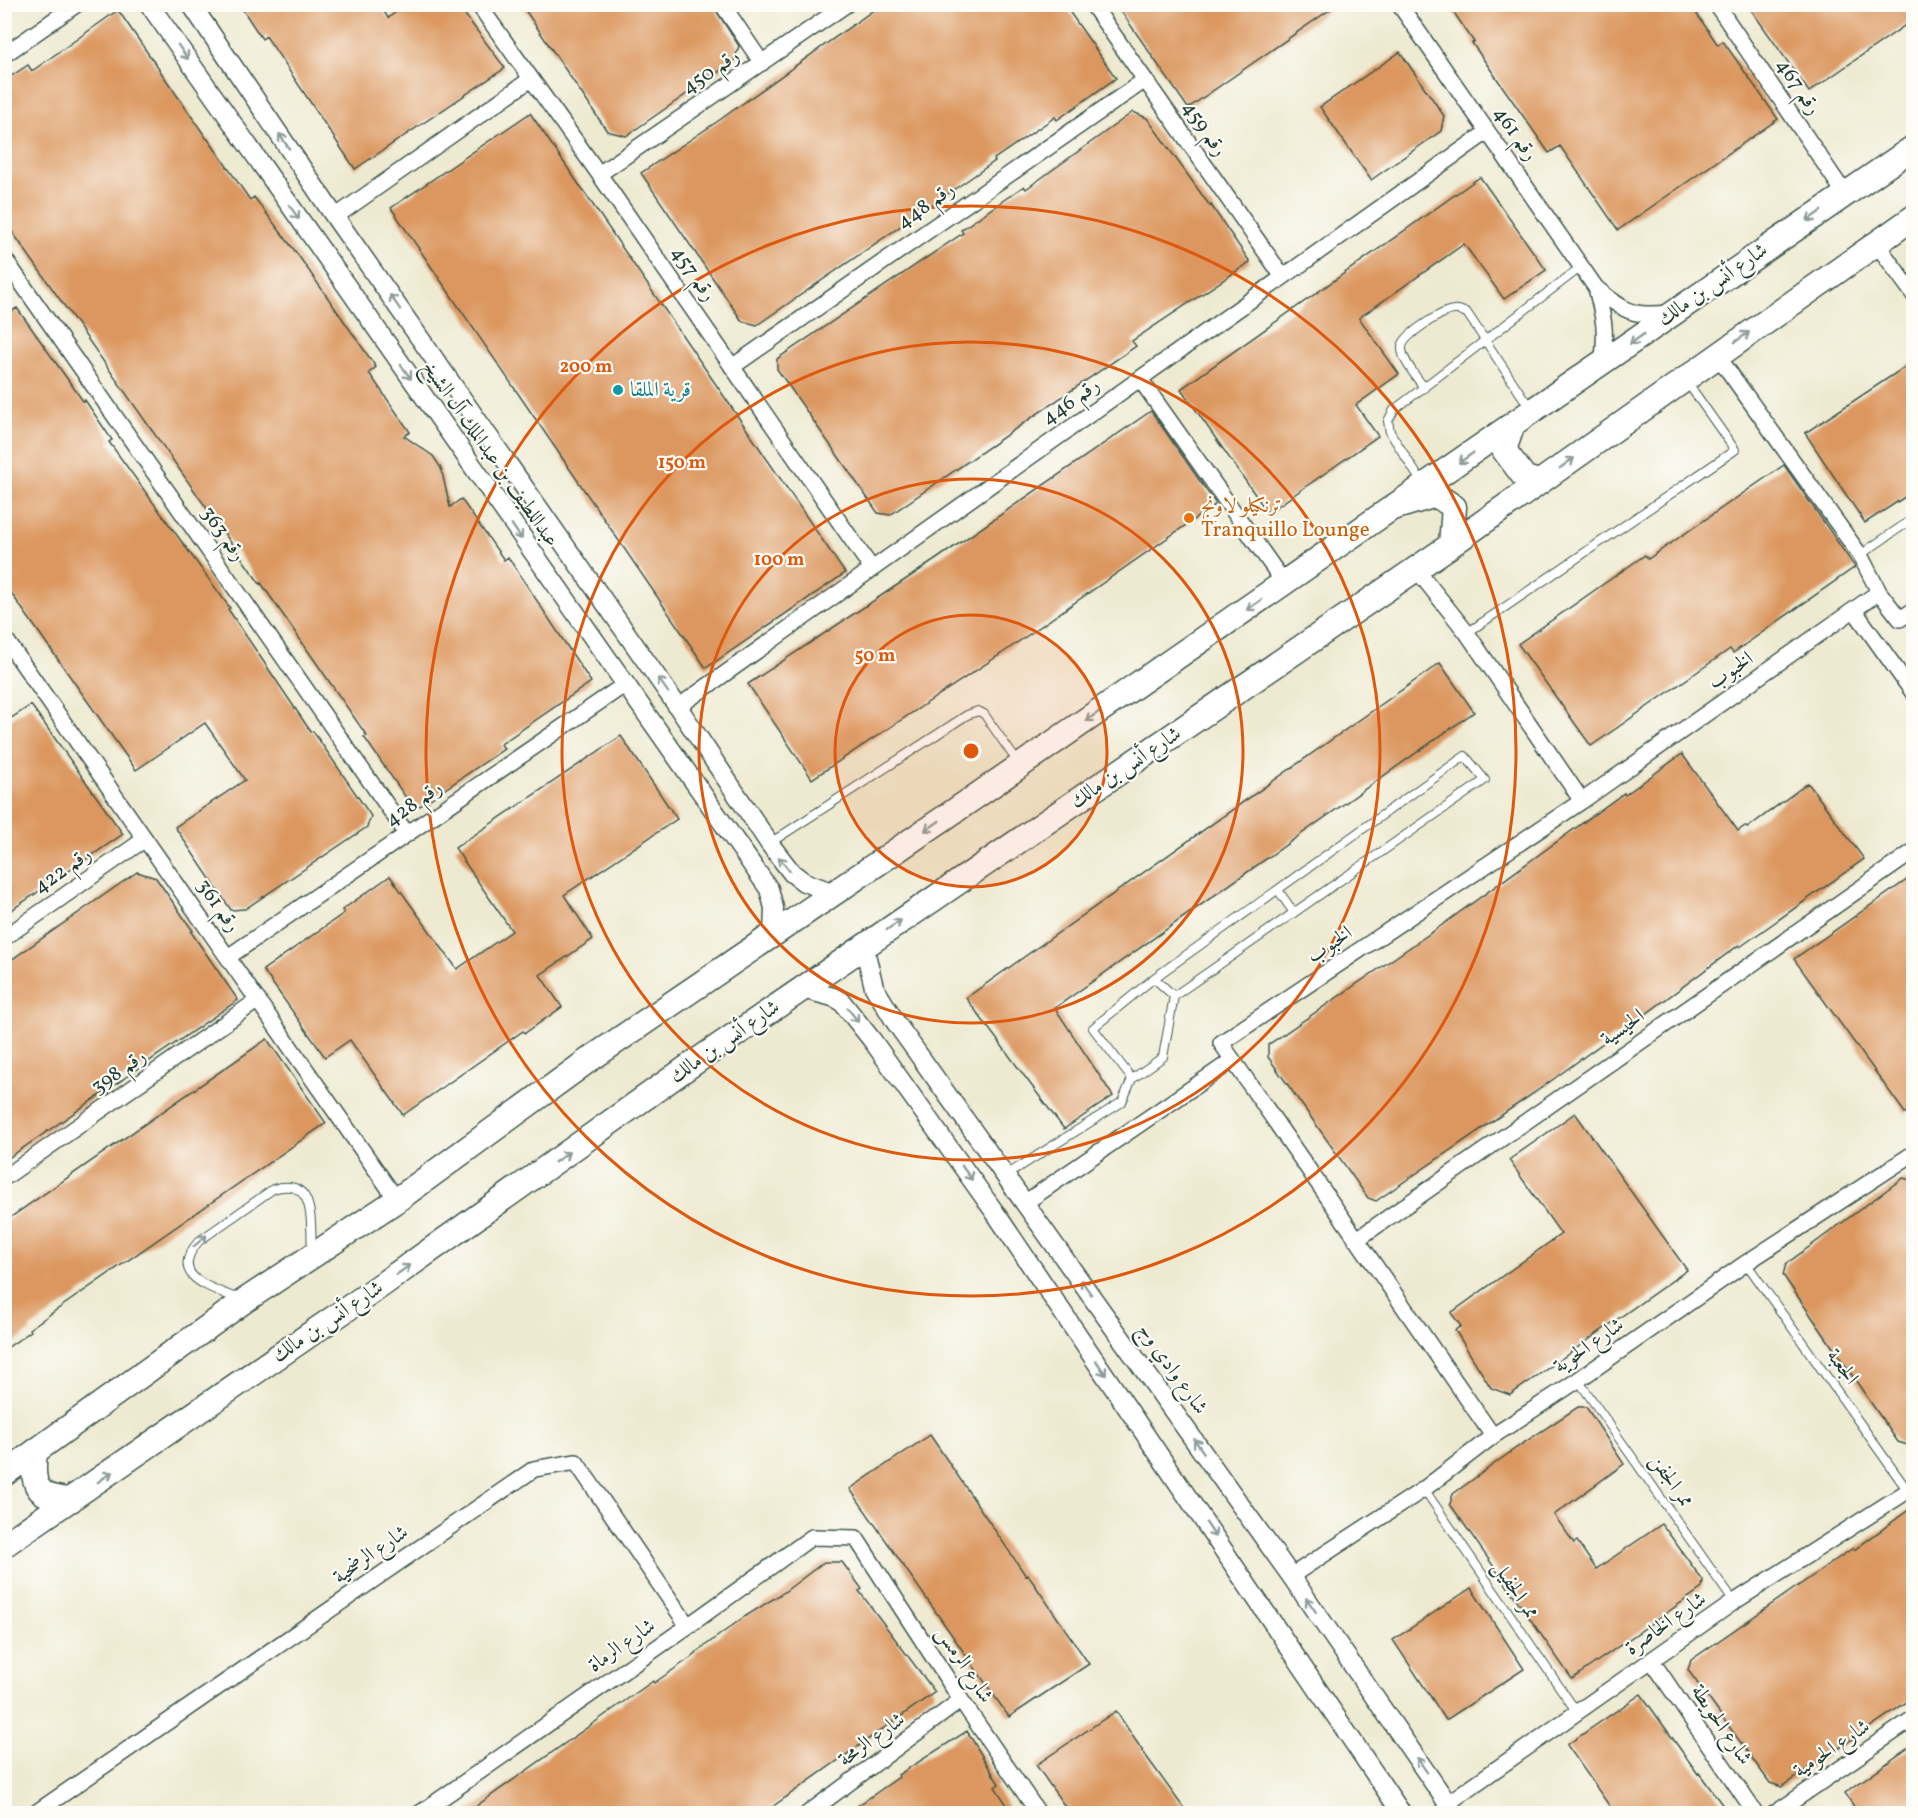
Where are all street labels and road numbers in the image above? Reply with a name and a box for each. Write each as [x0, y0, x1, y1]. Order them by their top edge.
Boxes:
street label: رقم 450 [676, 42, 748, 105]
street label: رقم 467 [1765, 53, 1828, 123]
street label: رقم 459 [1171, 95, 1234, 165]
street label: رقم 461 [1482, 101, 1544, 170]
street label: رقم 448 [891, 175, 963, 240]
street label: شارع أنس بن مالك [1651, 235, 1775, 335]
street label: رقم 457 [660, 240, 723, 310]
street label: عبداللطيف بن عبدالملك آل الشيخ [412, 355, 566, 555]
street label: رقم 446 [1036, 371, 1108, 436]
street label: رقم 363 [190, 500, 253, 570]
street label: الخبوب [1702, 645, 1760, 697]
street label: شارع أنس بن مالك [1064, 718, 1188, 818]
street label: رقم 428 [379, 774, 451, 838]
street label: رقم 422 [28, 841, 100, 905]
street label: رقم 361 [186, 873, 247, 941]
street label: الخبوب [1301, 919, 1359, 971]
street label: شارع أنس بن مالك [663, 992, 787, 1092]
street label: الحيسية [1595, 1002, 1651, 1054]
street label: رقم 398 [85, 1042, 155, 1105]
street label: شارع أنس بن مالك [266, 1272, 390, 1372]
street label: شارع الحوية [1548, 1311, 1631, 1383]
street label: شارع وادي وج [1127, 1317, 1214, 1422]
street label: الجعبة [1819, 1343, 1865, 1391]
street label: ممر الجفن [1642, 1448, 1700, 1514]
street label: شارع الرضحية [327, 1518, 416, 1593]
street label: ممر الجفيل [1485, 1555, 1545, 1625]
street label: شارع الخاصرة [1619, 1585, 1714, 1664]
street label: شارع الرماة [582, 1612, 663, 1681]
street label: شارع الرمس [927, 1621, 1000, 1710]
street label: شارع الحويطة [1682, 1679, 1759, 1772]
street label: شارع الرمحة [833, 1706, 913, 1776]
street label: شارع الحومية [1788, 1713, 1877, 1787]

